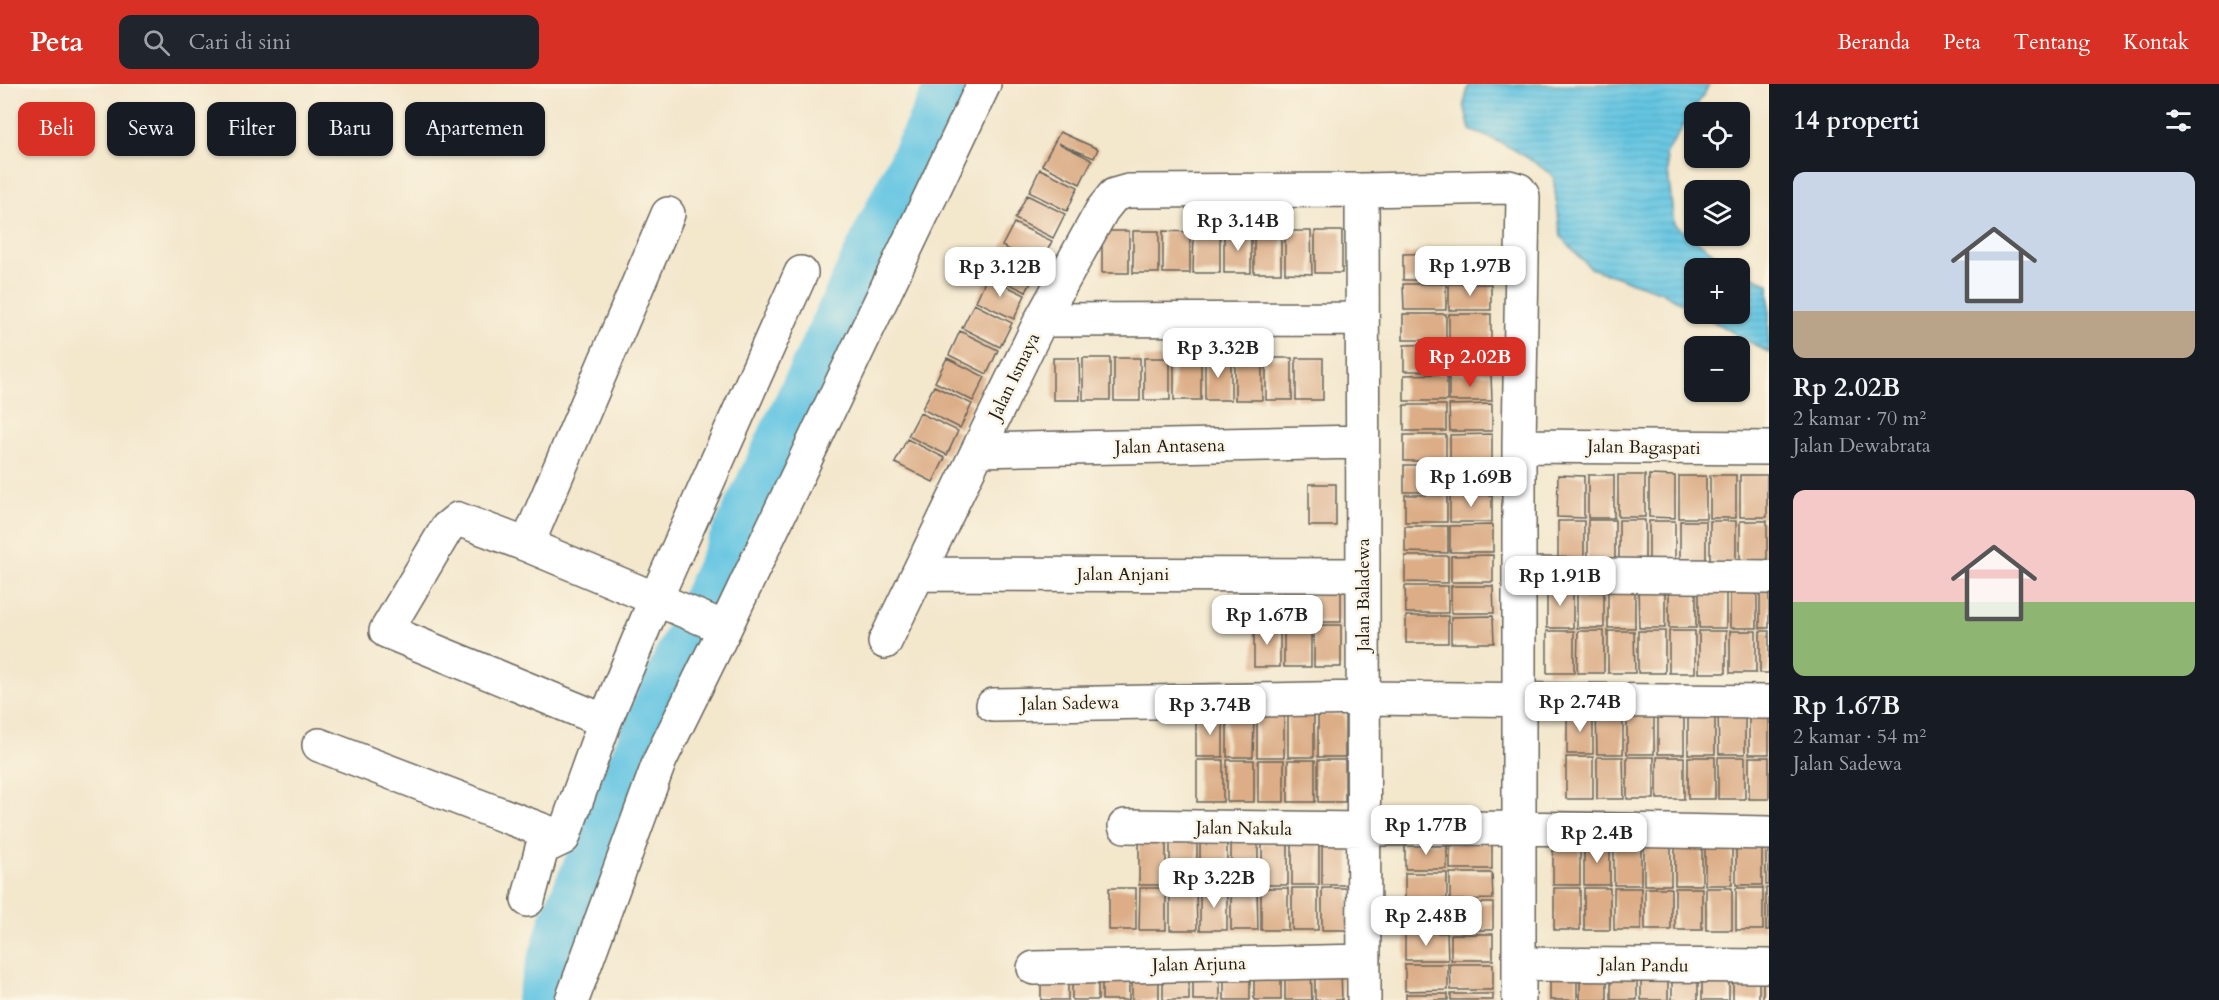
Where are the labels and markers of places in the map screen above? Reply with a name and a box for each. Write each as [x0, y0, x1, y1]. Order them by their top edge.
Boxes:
pin: Rp 3.14B [1176, 201, 1300, 252]
pin: Rp 1.97B [1408, 246, 1532, 297]
pin: Rp 3.12B [938, 247, 1062, 298]
pin: Rp 3.32B [1156, 328, 1280, 379]
pin: Rp 2.02B [1408, 337, 1532, 388]
pin: Rp 1.69B [1409, 457, 1533, 508]
pin: Rp 1.91B [1498, 556, 1622, 607]
pin: Rp 1.67B [1205, 595, 1329, 646]
pin: Rp 2.74B [1518, 682, 1642, 733]
pin: Rp 3.74B [1148, 685, 1272, 736]
pin: Rp 1.77B [1364, 805, 1488, 856]
pin: Rp 2.4B [1542, 813, 1652, 864]
pin: Rp 3.22B [1152, 858, 1276, 909]
pin: Rp 2.48B [1364, 896, 1488, 947]

